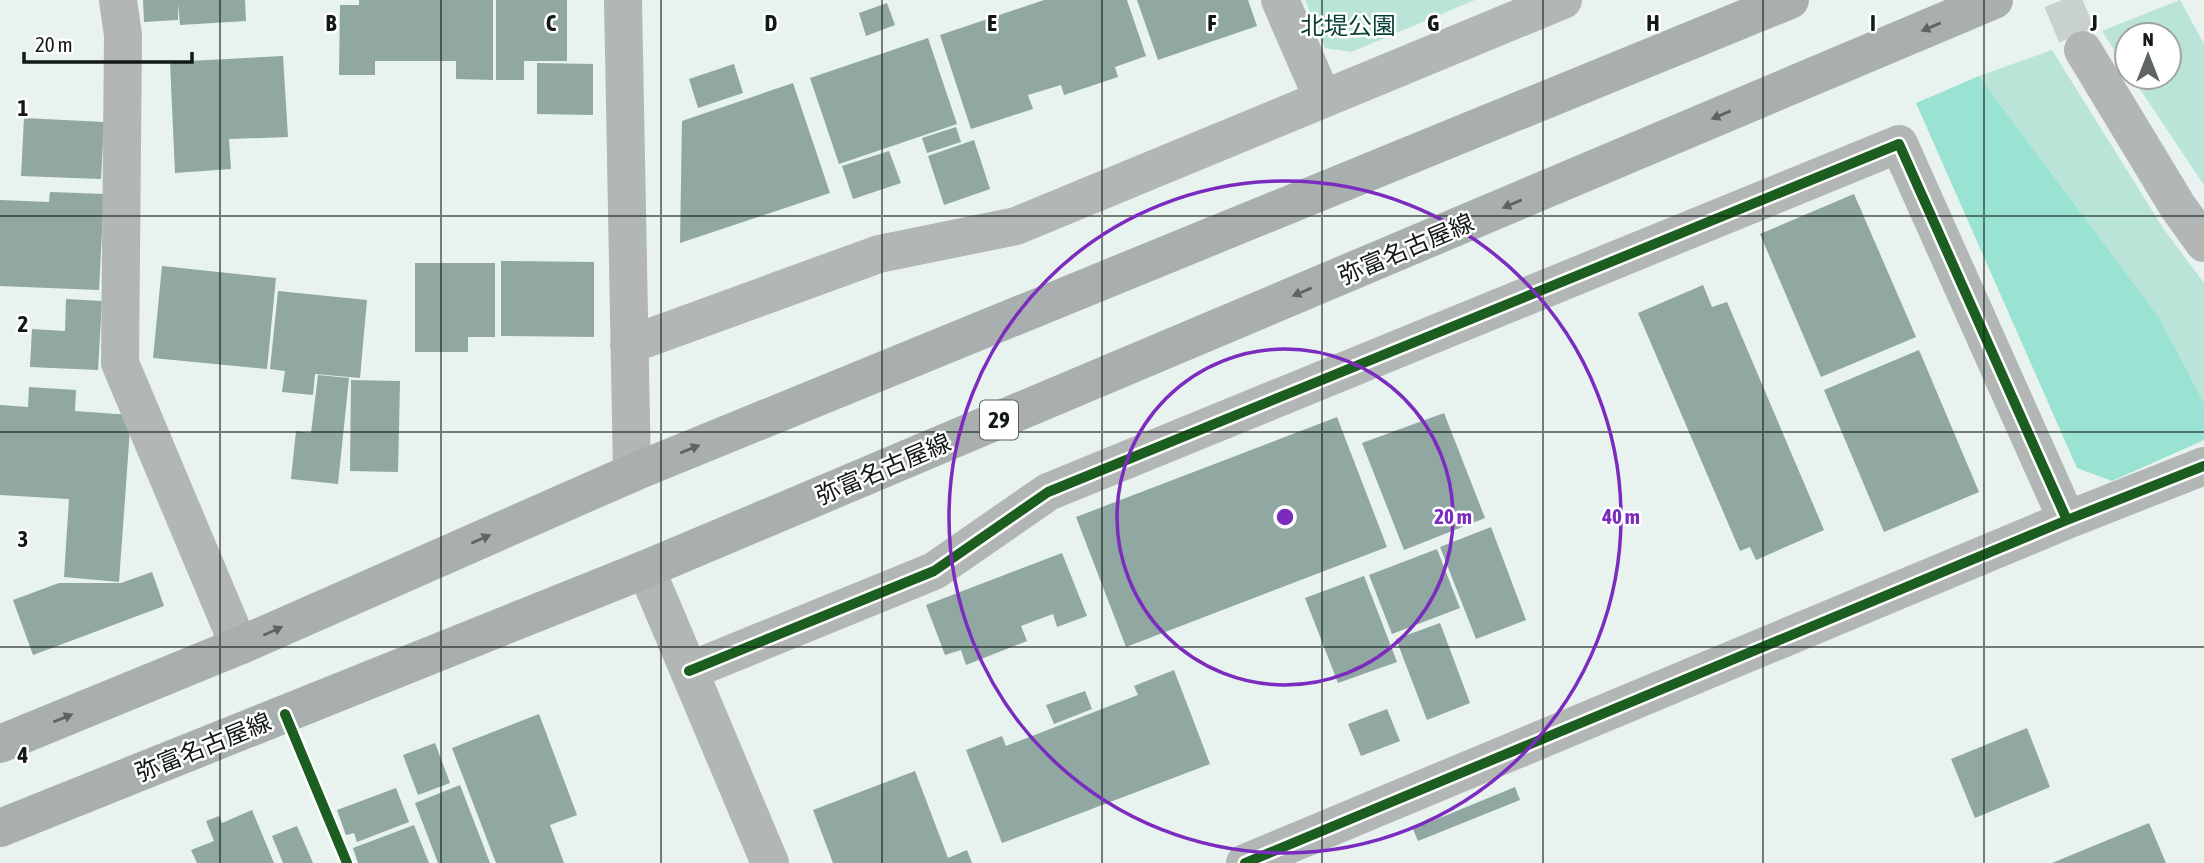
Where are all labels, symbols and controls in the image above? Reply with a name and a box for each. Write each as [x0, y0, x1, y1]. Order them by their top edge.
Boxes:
text: B [326, 10, 337, 36]
text: C [546, 10, 557, 36]
text: D [765, 10, 778, 36]
text: E [987, 10, 997, 36]
text: F [1207, 10, 1217, 36]
text: G [1427, 10, 1439, 36]
text: H [1646, 10, 1660, 36]
text: I [1870, 10, 1876, 36]
text: J [2089, 10, 2098, 36]
park label: 北堤公園 [1300, 12, 1396, 39]
scale bar [24, 21, 192, 65]
one-way arrow [1920, 21, 1941, 32]
north arrow [2113, 21, 2183, 91]
text: N [2142, 28, 2154, 50]
text: 20 m [35, 32, 73, 56]
text: 1 [18, 95, 29, 121]
one-way arrow [1711, 110, 1732, 121]
one-way arrow [1501, 198, 1522, 209]
street label: 弥富名古屋線 [1334, 208, 1478, 290]
one-way arrow [1292, 287, 1313, 298]
text: 2 [18, 311, 28, 337]
road number: 29 [980, 400, 1018, 440]
street label: 弥富名古屋線 [811, 428, 955, 510]
one-way arrow [680, 444, 701, 455]
text: 20 m [1434, 504, 1472, 528]
text: 40 m [1601, 504, 1640, 528]
centre of rings [1273, 505, 1297, 529]
text: 3 [18, 526, 28, 552]
one-way arrow [471, 533, 492, 544]
one-way arrow [263, 625, 283, 637]
street label: 弥富名古屋線 [131, 708, 275, 786]
one-way arrow [53, 713, 74, 724]
text: 4 [17, 742, 29, 768]

